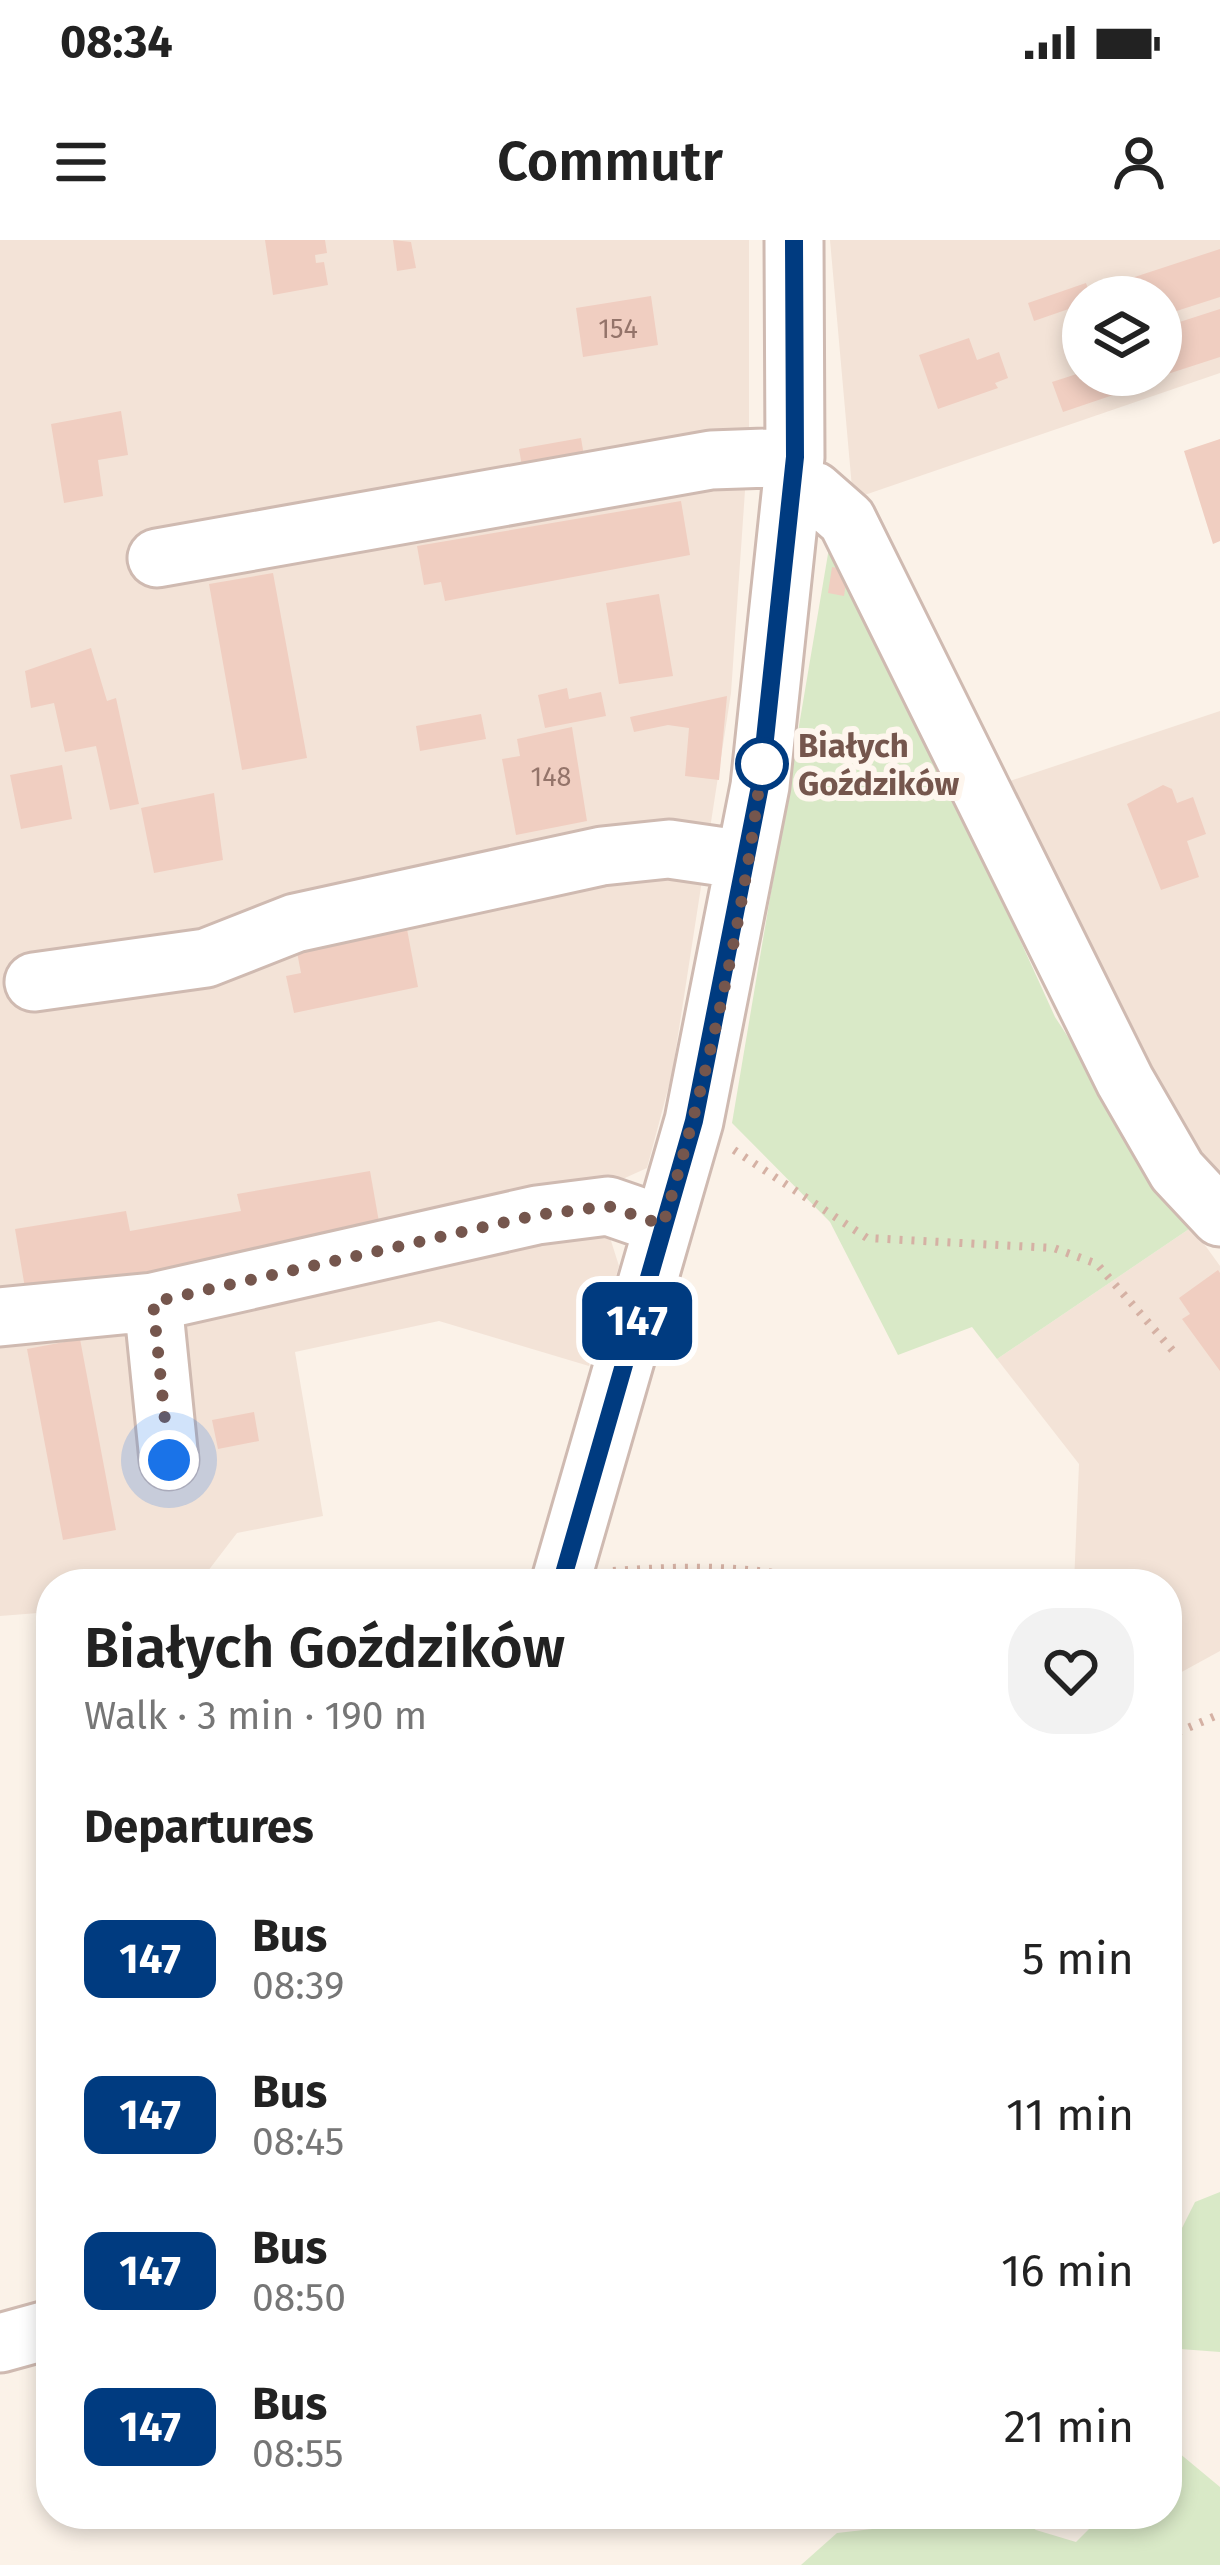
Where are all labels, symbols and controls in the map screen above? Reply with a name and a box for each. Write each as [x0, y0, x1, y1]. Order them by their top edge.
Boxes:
text: 08:34 [60, 15, 173, 69]
icon: menu [48, 129, 114, 195]
icon: person [1106, 129, 1172, 195]
text: Commutr [497, 130, 723, 194]
map controls [1062, 276, 1182, 396]
button: layers [1062, 276, 1182, 396]
house number: 154 [598, 313, 638, 345]
place label: Białych Goździków [798, 726, 959, 804]
marker: Białych Goździków [737, 739, 787, 789]
house number: 148 [531, 761, 571, 793]
line badge: 147 [568, 1282, 706, 1360]
text: 147 [606, 1296, 668, 1346]
your location [139, 1430, 199, 1490]
button: heart [1008, 1608, 1134, 1734]
text: Białych Goździków [84, 1614, 565, 1682]
text: Walk · 3 min · 190 m [84, 1693, 427, 1739]
text: Departures [84, 1800, 314, 1854]
text: Bus [252, 1909, 327, 1963]
text: 5 min [1022, 1932, 1134, 1986]
text: 147 [119, 1934, 181, 1984]
text: 08:39 [252, 1963, 344, 2009]
text: Bus [252, 2065, 327, 2119]
text: 11 min [1006, 2088, 1134, 2142]
text: 147 [119, 2090, 181, 2140]
text: 08:45 [252, 2119, 344, 2165]
text: Bus [252, 2221, 327, 2275]
text: 16 min [1001, 2244, 1134, 2298]
text: 147 [119, 2246, 181, 2296]
text: 08:50 [252, 2275, 346, 2321]
text: Bus [252, 2377, 327, 2431]
text: 21 min [1004, 2400, 1134, 2454]
text: 147 [119, 2402, 181, 2452]
text: 08:55 [252, 2431, 344, 2477]

